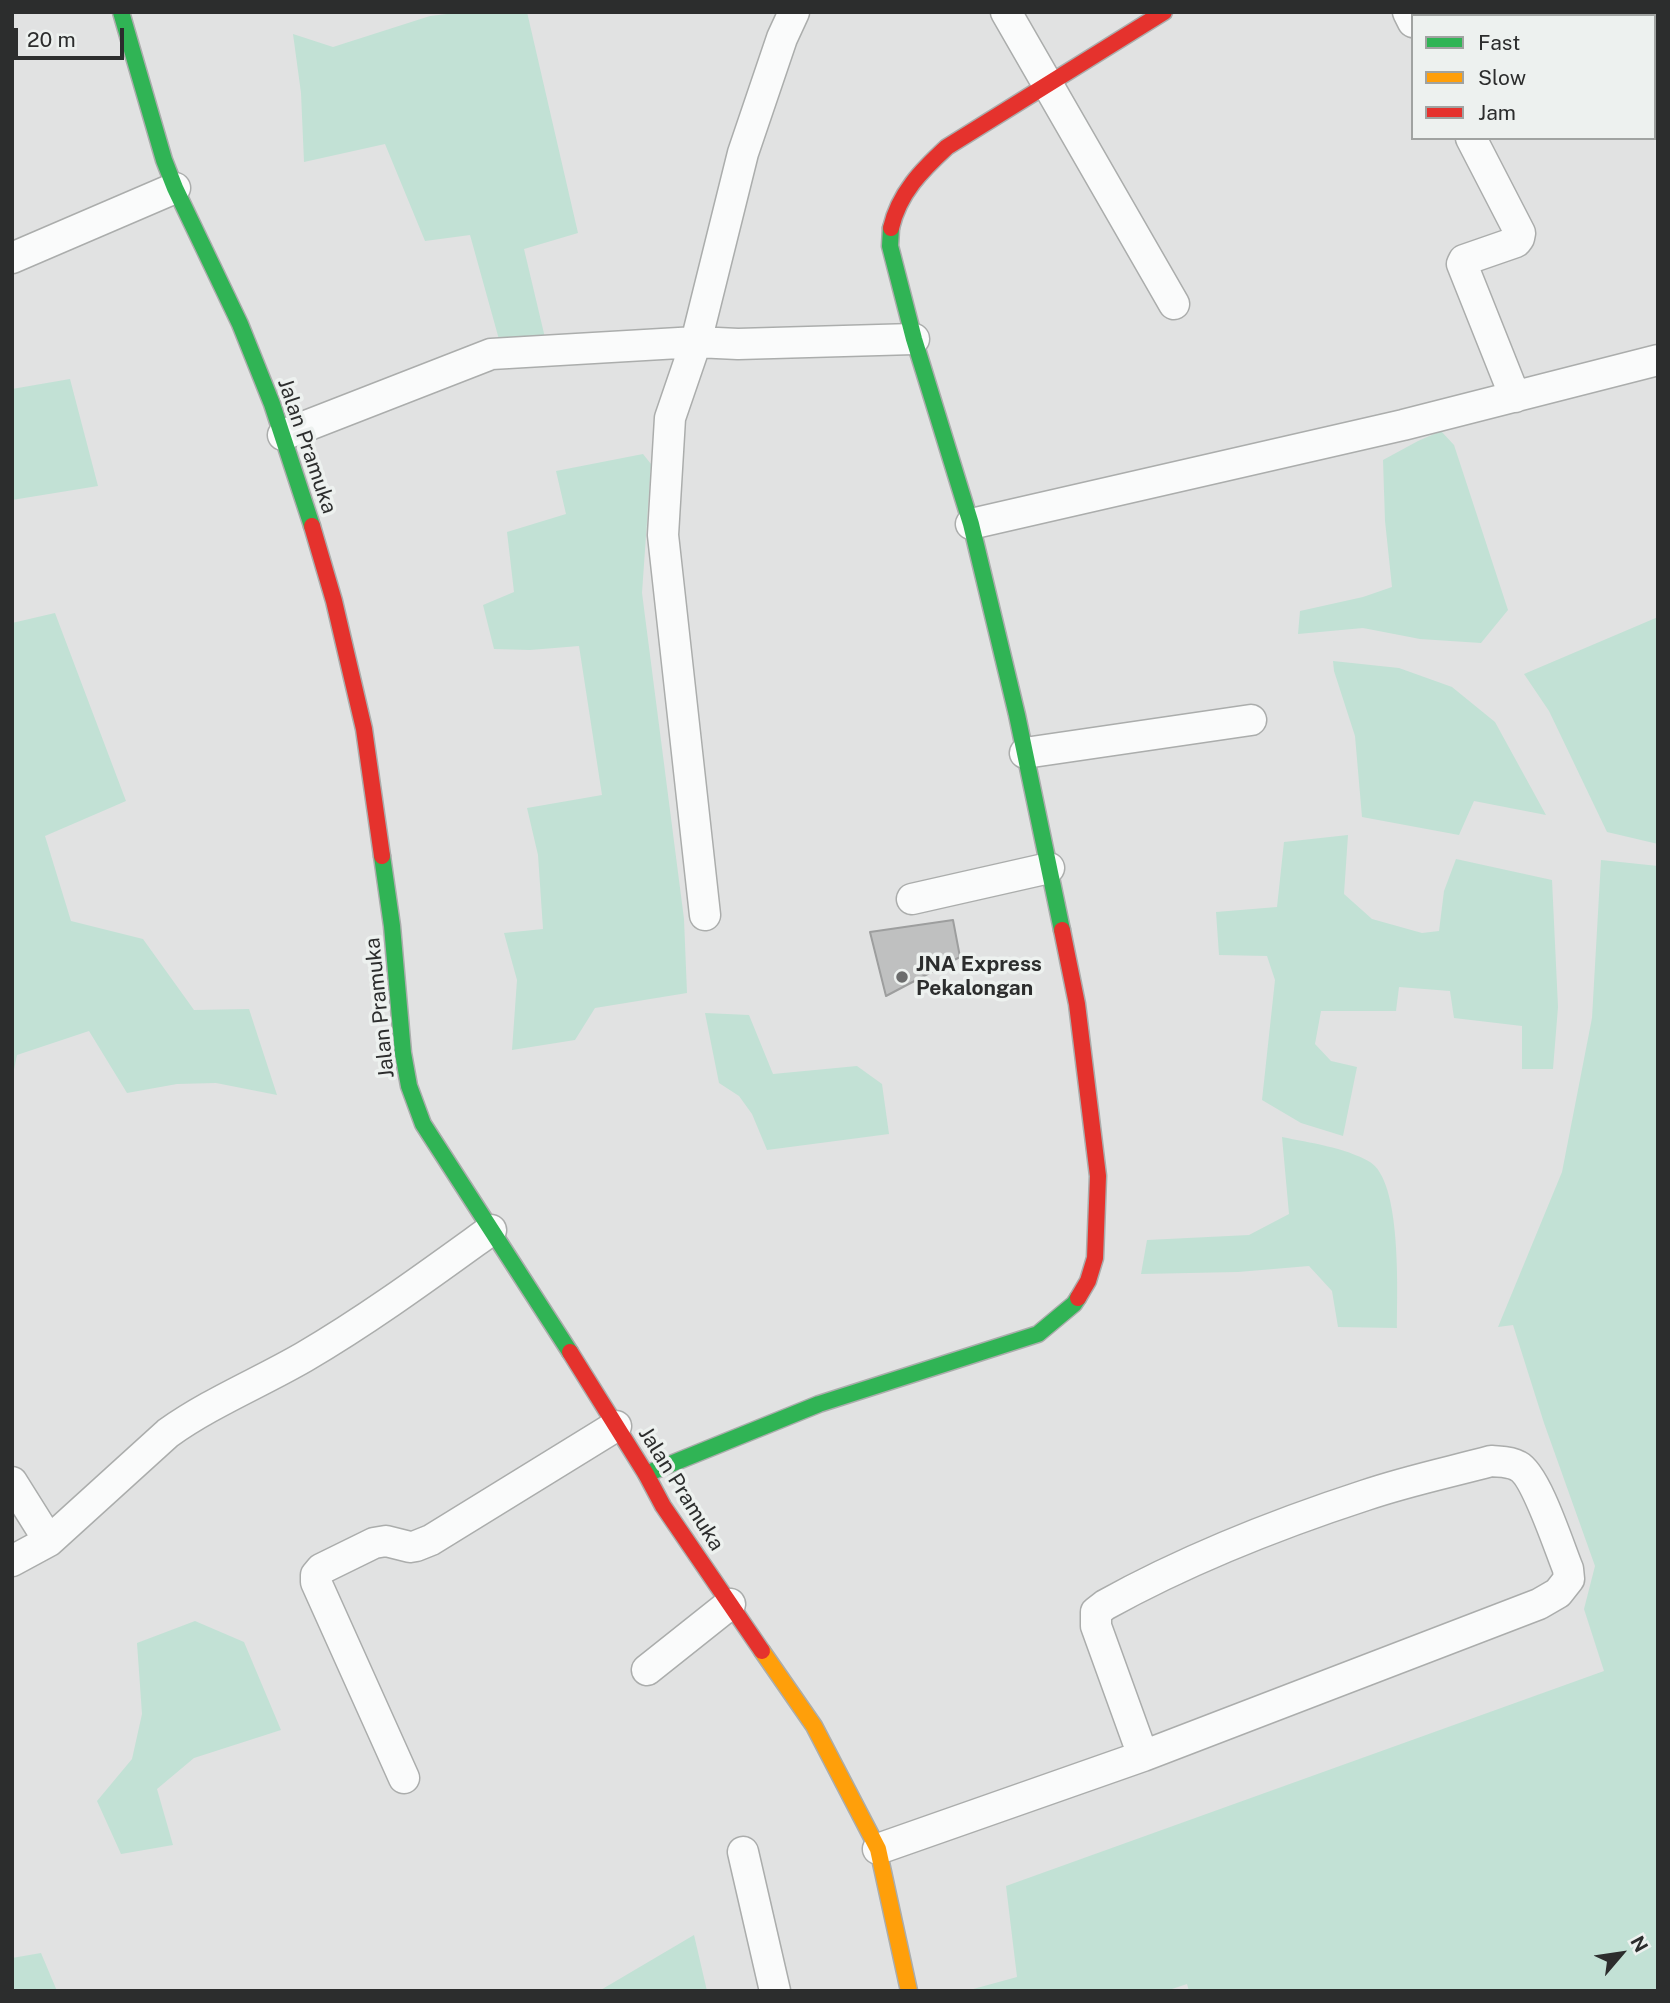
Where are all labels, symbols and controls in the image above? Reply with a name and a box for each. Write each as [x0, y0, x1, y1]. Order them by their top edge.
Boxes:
scale bar [18, 14, 128, 58]
legend [1411, 14, 1656, 140]
text: 20 m [27, 27, 76, 52]
text: Fast [1478, 30, 1520, 55]
text: Slow [1478, 65, 1526, 90]
text: Jam [1478, 100, 1516, 125]
street label: Jalan Pramuka [272, 375, 342, 517]
street label: Jalan Pramuka [360, 936, 400, 1080]
place label: JNA Express Pekalongan [916, 952, 1042, 1002]
marker: JNA Express Pekalongan [894, 969, 910, 985]
street label: Jalan Pramuka [633, 1422, 729, 1556]
north arrow [1586, 1919, 1656, 1989]
text: N [1626, 1932, 1653, 1956]

